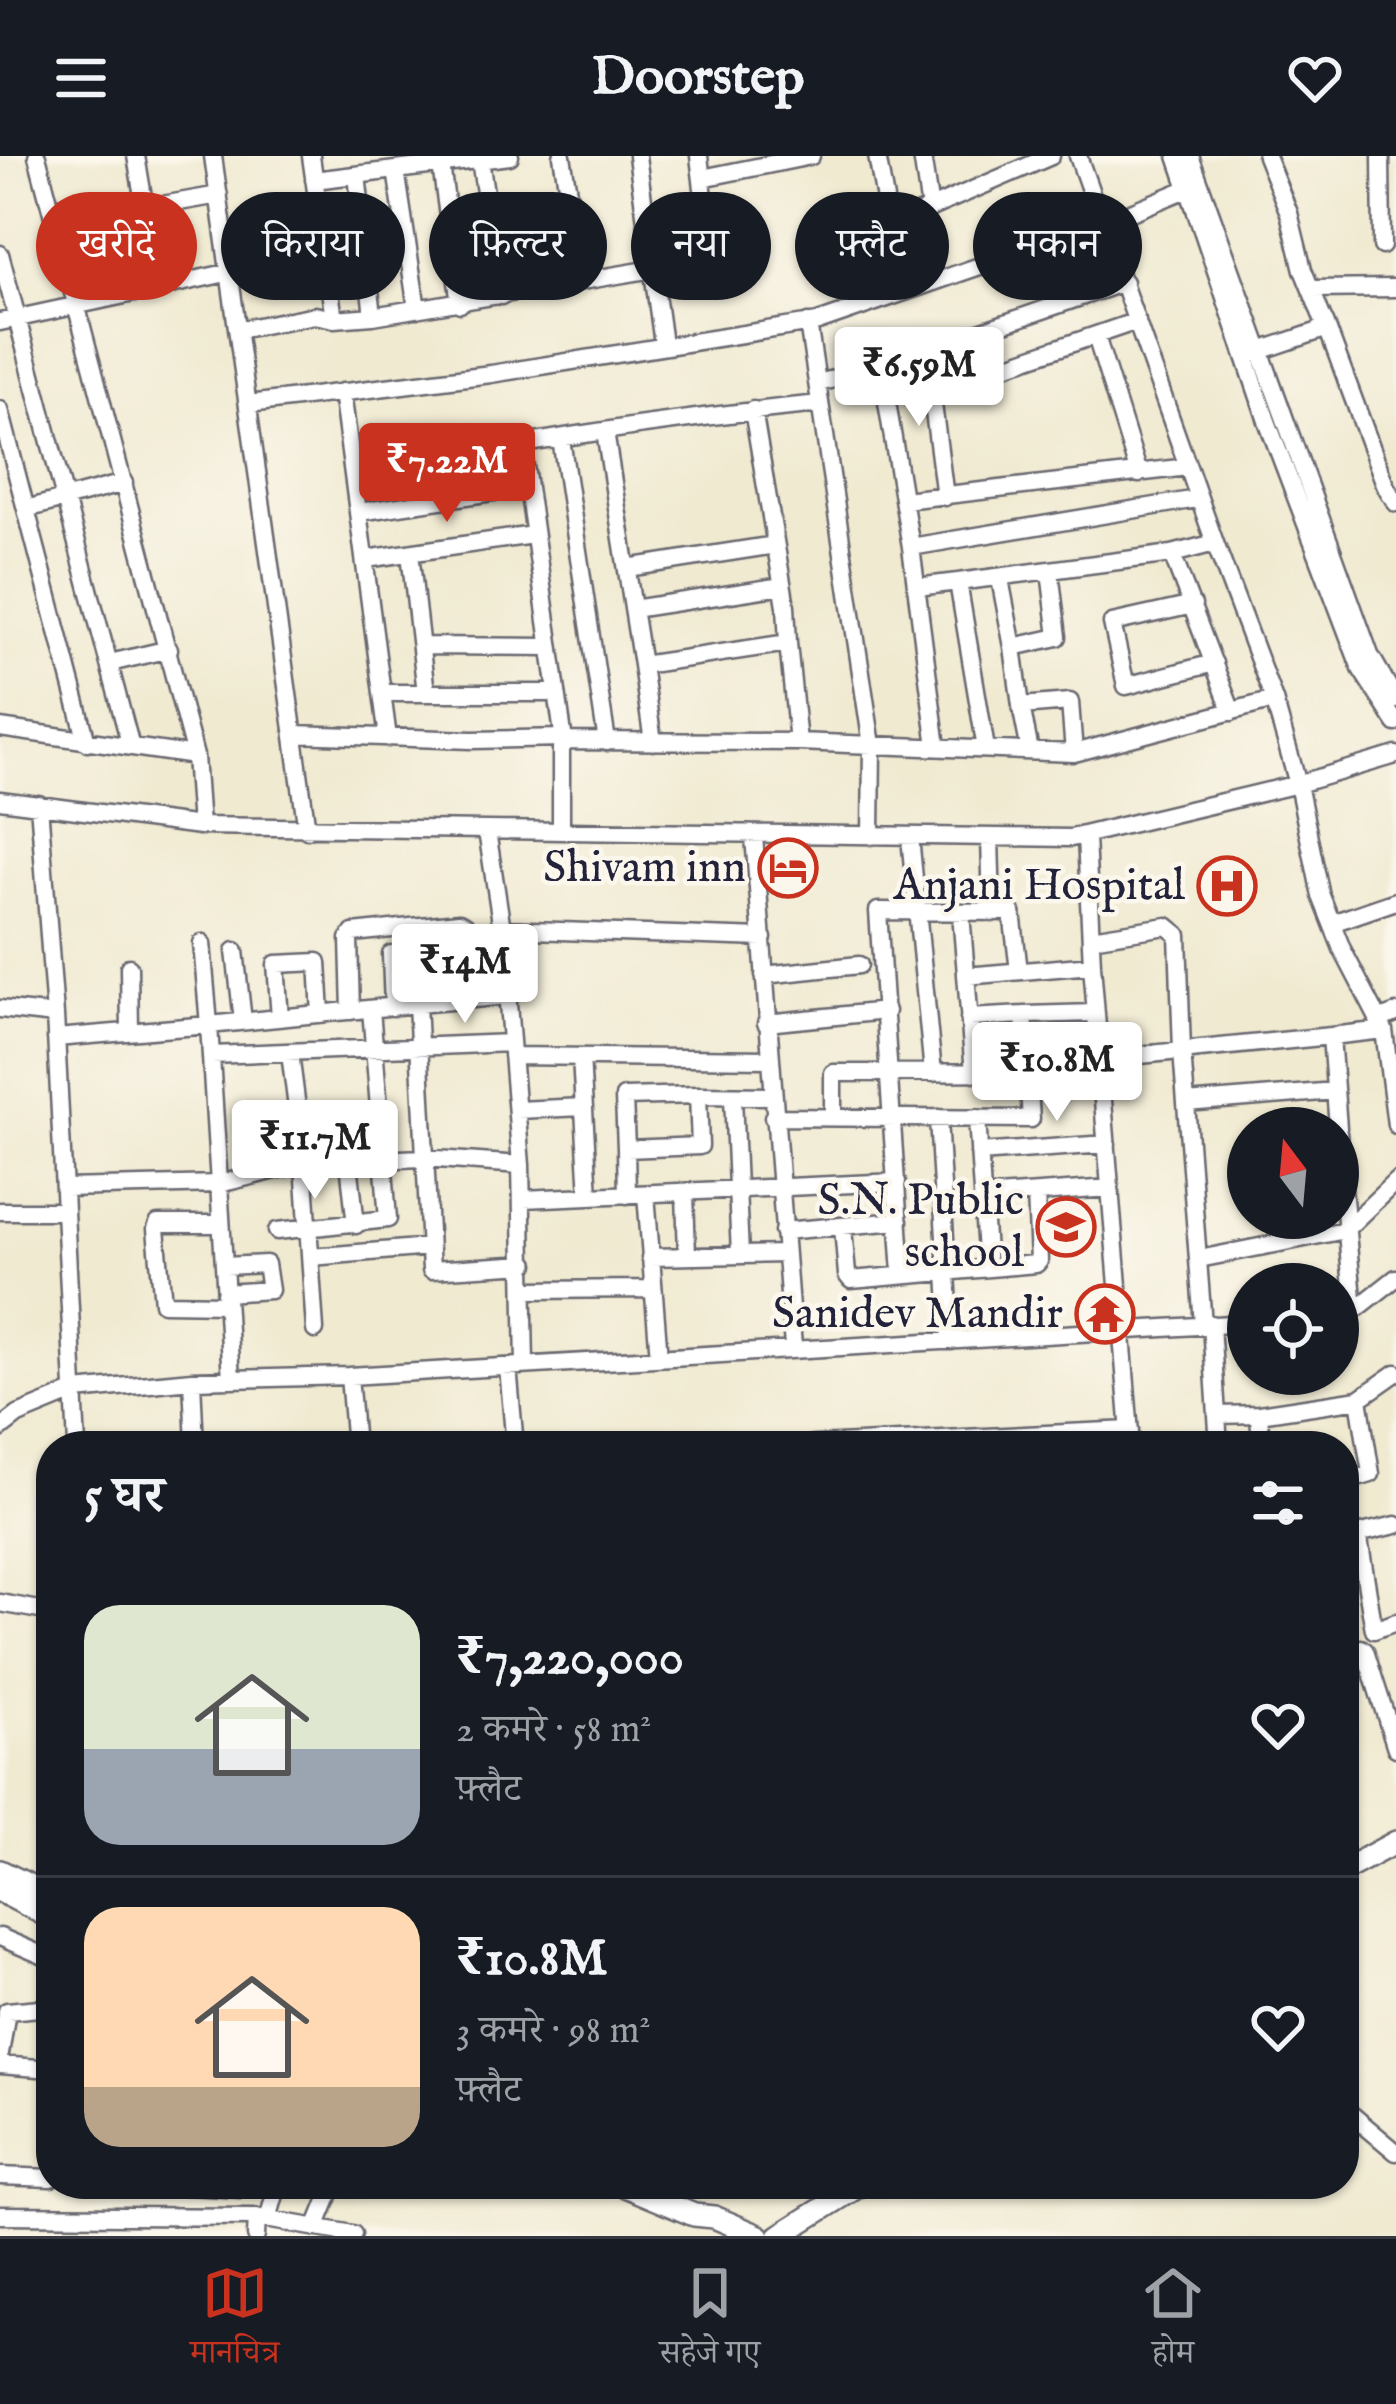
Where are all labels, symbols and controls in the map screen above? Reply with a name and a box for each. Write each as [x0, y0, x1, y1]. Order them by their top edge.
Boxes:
text: Doorstep [592, 44, 804, 113]
icon: menu [48, 45, 114, 111]
icon: heart [1282, 45, 1348, 111]
chip: खरीदें [36, 192, 197, 300]
chip: किराया [221, 192, 405, 300]
chip: फ़िल्टर [429, 192, 607, 300]
chip: नया [631, 192, 771, 300]
chip: फ़्लैट [795, 192, 949, 300]
chip: मकान [973, 192, 1142, 300]
pin: ₹6.59M [821, 327, 1017, 429]
text: ₹6.59M [862, 341, 976, 390]
pin: ₹7.22M [349, 423, 545, 525]
text: ₹7.22M [386, 437, 508, 486]
hotel icon: Shivam inn [757, 837, 819, 899]
place label: Shivam inn [543, 840, 746, 897]
hospital icon: Anjani Hospital [1196, 855, 1258, 917]
place label: Anjani Hospital [893, 858, 1186, 915]
pin: ₹14M [394, 924, 536, 1026]
text: ₹14M [419, 938, 511, 987]
pin: ₹10.8M [959, 1022, 1155, 1124]
text: ₹10.8M [999, 1036, 1115, 1085]
pin: ₹11.7M [217, 1100, 413, 1202]
north arrow [1227, 1107, 1359, 1239]
map controls [1227, 1107, 1359, 1395]
text: ₹11.7M [259, 1114, 371, 1163]
place label: S.N. Public school [817, 1173, 1025, 1282]
school or university icon: S.N. Public school [1035, 1196, 1097, 1258]
button: locate [1227, 1263, 1359, 1395]
temple icon: Sanidev Mandir [1074, 1283, 1136, 1345]
place label: Sanidev Mandir [772, 1286, 1063, 1343]
text: 5 घर [84, 1465, 164, 1530]
icon: filters [1245, 1470, 1311, 1536]
text: ₹7,220,000 [456, 1627, 684, 1692]
icon: home [180, 1653, 324, 1797]
icon: heart [1245, 1692, 1311, 1758]
text: 2 कमरे · 58 m² [456, 1706, 651, 1755]
text: फ़्लैट [456, 1766, 521, 1815]
text: ₹10.8M [456, 1928, 608, 1993]
icon: home [180, 1955, 324, 2099]
icon: heart [1245, 1994, 1311, 2060]
text: 3 कमरे · 98 m² [456, 2007, 651, 2056]
text: फ़्लैट [456, 2067, 521, 2116]
tab: मानचित्र [190, 2260, 279, 2384]
tab: सहेजे गए [659, 2260, 760, 2384]
tab: होम [1140, 2260, 1206, 2384]

